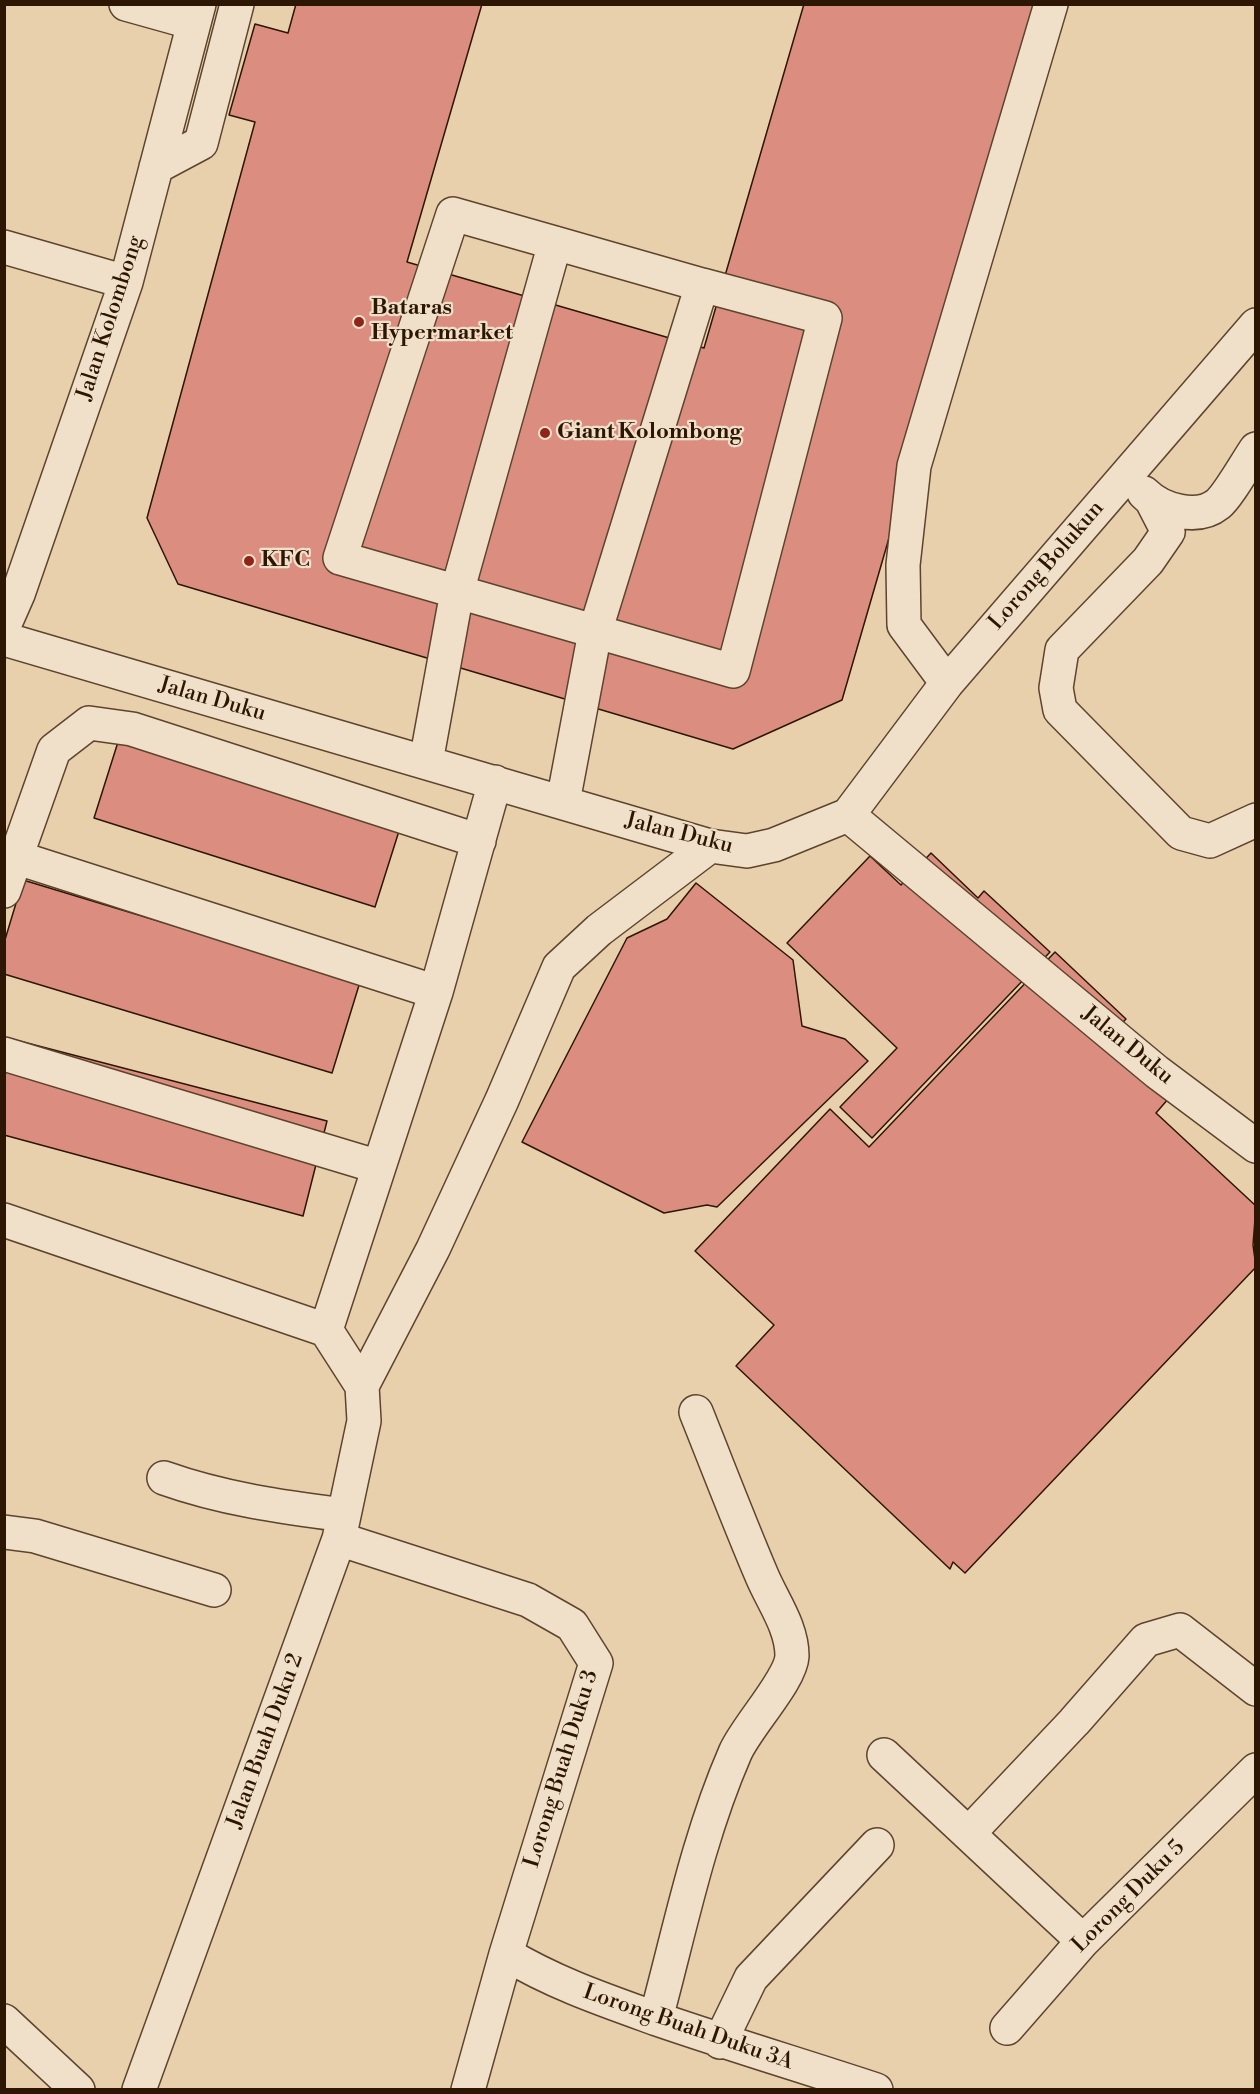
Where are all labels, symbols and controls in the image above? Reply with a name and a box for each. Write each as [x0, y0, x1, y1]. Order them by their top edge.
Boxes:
street label: Jalan Kolombong [72, 232, 150, 404]
place label: Bataras Hypermarket [371, 296, 513, 348]
marker: Bataras Hypermarket [352, 315, 366, 329]
place label: Giant Kolombong [557, 420, 742, 446]
marker: Giant Kolombong [538, 426, 552, 440]
street label: Lorong Bolukun [984, 496, 1110, 636]
place label: KFC [261, 548, 310, 574]
marker: KFC [242, 554, 256, 568]
street label: Jalan Duku [155, 672, 269, 728]
street label: Jalan Duku [622, 808, 736, 860]
street label: Jalan Duku [1076, 1001, 1178, 1091]
street label: Jalan Buah Duku 2 [222, 1650, 310, 1832]
street label: Lorong Buah Duku 3 [519, 1667, 605, 1871]
street label: Lorong Duku 5 [1067, 1835, 1191, 1959]
street label: Lorong Buah Duku 3A [579, 1980, 797, 2076]

